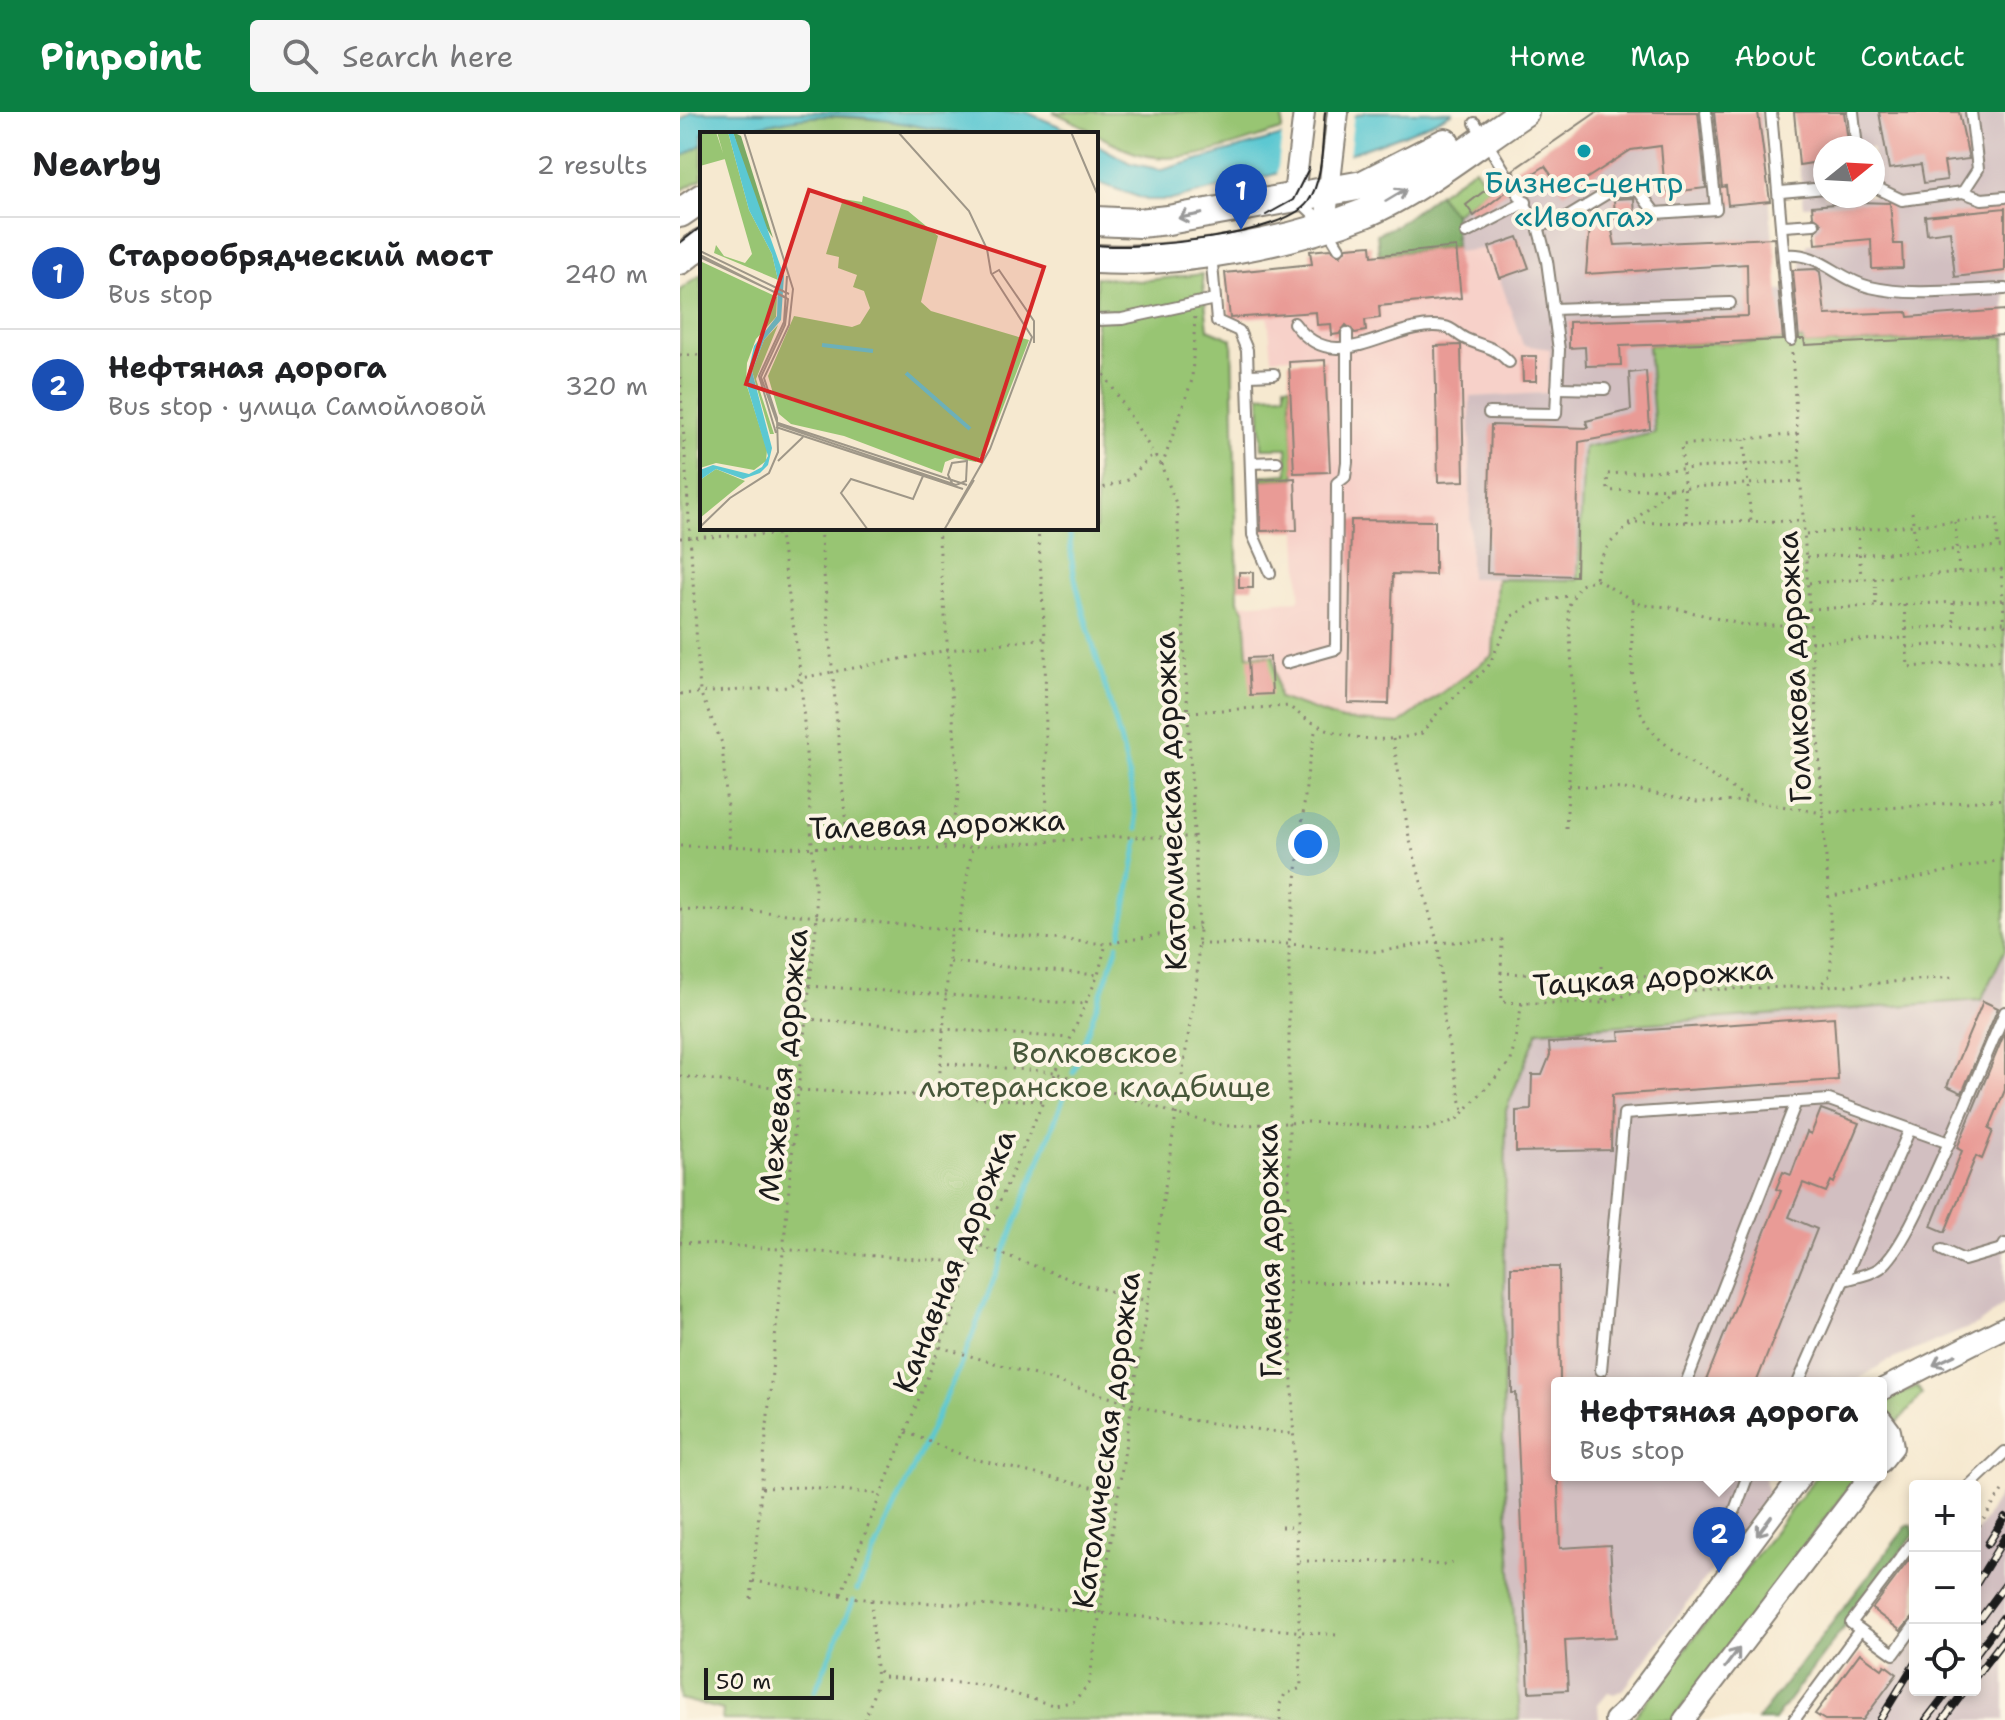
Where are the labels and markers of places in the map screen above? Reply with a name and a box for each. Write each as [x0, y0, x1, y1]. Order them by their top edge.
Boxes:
marker: Бизнес-центр «Иволга» [1575, 142, 1593, 160]
place label: Бизнес-центр «Иволга» [1484, 162, 1684, 237]
pin: 1 [1215, 164, 1267, 230]
pin: 2 [1693, 1507, 1745, 1573]

